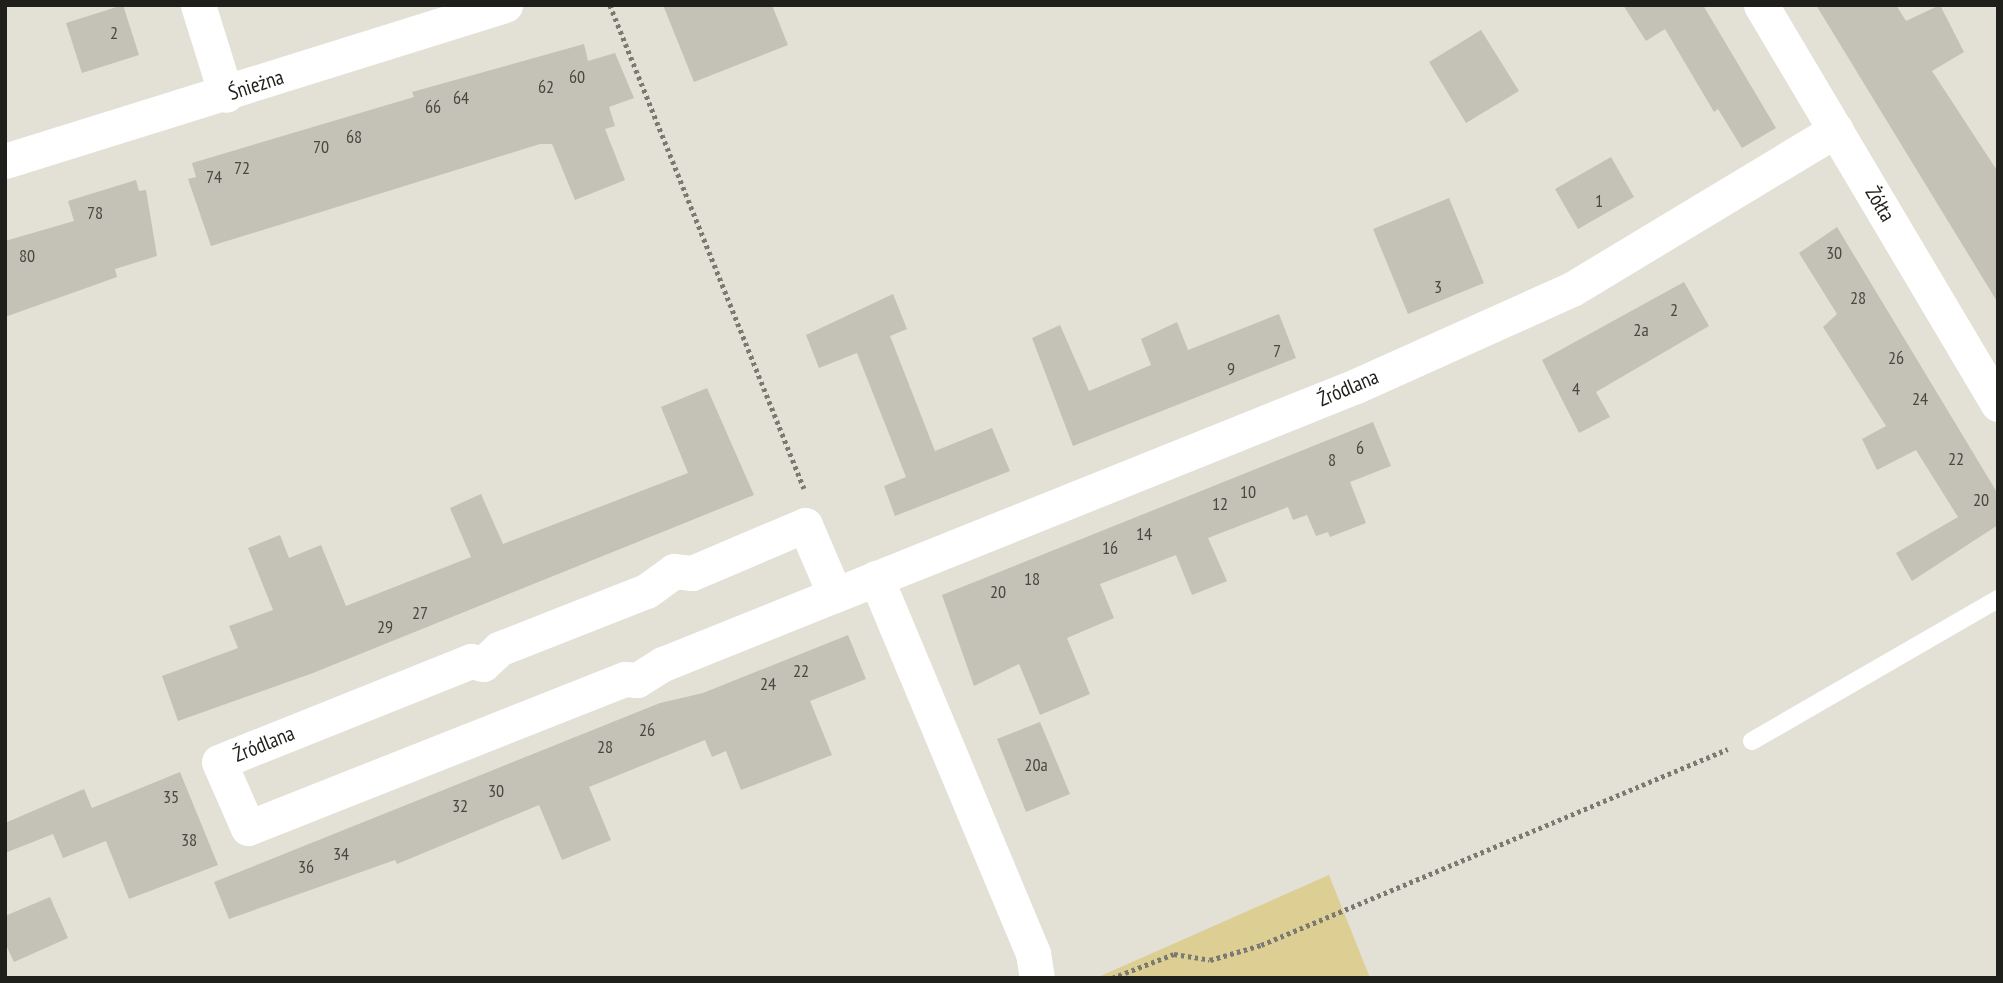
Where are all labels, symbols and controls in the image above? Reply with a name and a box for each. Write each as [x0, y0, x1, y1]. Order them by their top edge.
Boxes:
house number: 2 [110, 22, 118, 44]
street label: Śnieżna [225, 64, 287, 106]
house number: 60 [569, 66, 585, 88]
house number: 62 [538, 76, 554, 98]
house number: 64 [453, 87, 469, 109]
house number: 66 [425, 96, 441, 118]
house number: 68 [346, 126, 362, 148]
house number: 70 [313, 136, 329, 158]
house number: 72 [234, 157, 250, 179]
house number: 74 [206, 166, 222, 188]
street label: Żółta [1860, 182, 1900, 226]
house number: 1 [1595, 190, 1603, 212]
house number: 78 [87, 202, 103, 224]
house number: 30 [1826, 242, 1842, 264]
house number: 80 [19, 245, 35, 267]
house number: 3 [1434, 276, 1442, 298]
house number: 28 [1850, 287, 1866, 309]
house number: 2 [1670, 299, 1678, 321]
house number: 2a [1633, 319, 1649, 341]
house number: 7 [1273, 340, 1281, 362]
house number: 26 [1888, 347, 1904, 369]
house number: 9 [1227, 358, 1235, 380]
street label: Źródlana [1314, 364, 1382, 412]
house number: 4 [1572, 378, 1580, 400]
house number: 24 [1912, 388, 1928, 410]
house number: 6 [1356, 437, 1364, 459]
house number: 22 [1948, 448, 1964, 470]
house number: 8 [1328, 449, 1336, 471]
house number: 10 [1240, 481, 1256, 503]
house number: 20 [1973, 489, 1989, 511]
house number: 12 [1212, 493, 1228, 515]
house number: 14 [1136, 523, 1152, 545]
house number: 16 [1102, 537, 1118, 559]
house number: 18 [1024, 568, 1040, 590]
house number: 20 [990, 581, 1006, 603]
house number: 27 [412, 602, 428, 624]
house number: 29 [377, 616, 393, 638]
house number: 22 [793, 660, 809, 682]
house number: 24 [760, 673, 776, 695]
house number: 26 [639, 719, 655, 741]
street label: Źródlana [230, 720, 298, 768]
house number: 28 [597, 736, 613, 758]
house number: 20a [1024, 754, 1048, 776]
house number: 30 [488, 780, 504, 802]
house number: 35 [163, 786, 179, 808]
house number: 32 [452, 795, 468, 817]
house number: 38 [181, 829, 197, 851]
house number: 34 [333, 843, 349, 865]
house number: 36 [298, 856, 314, 878]

